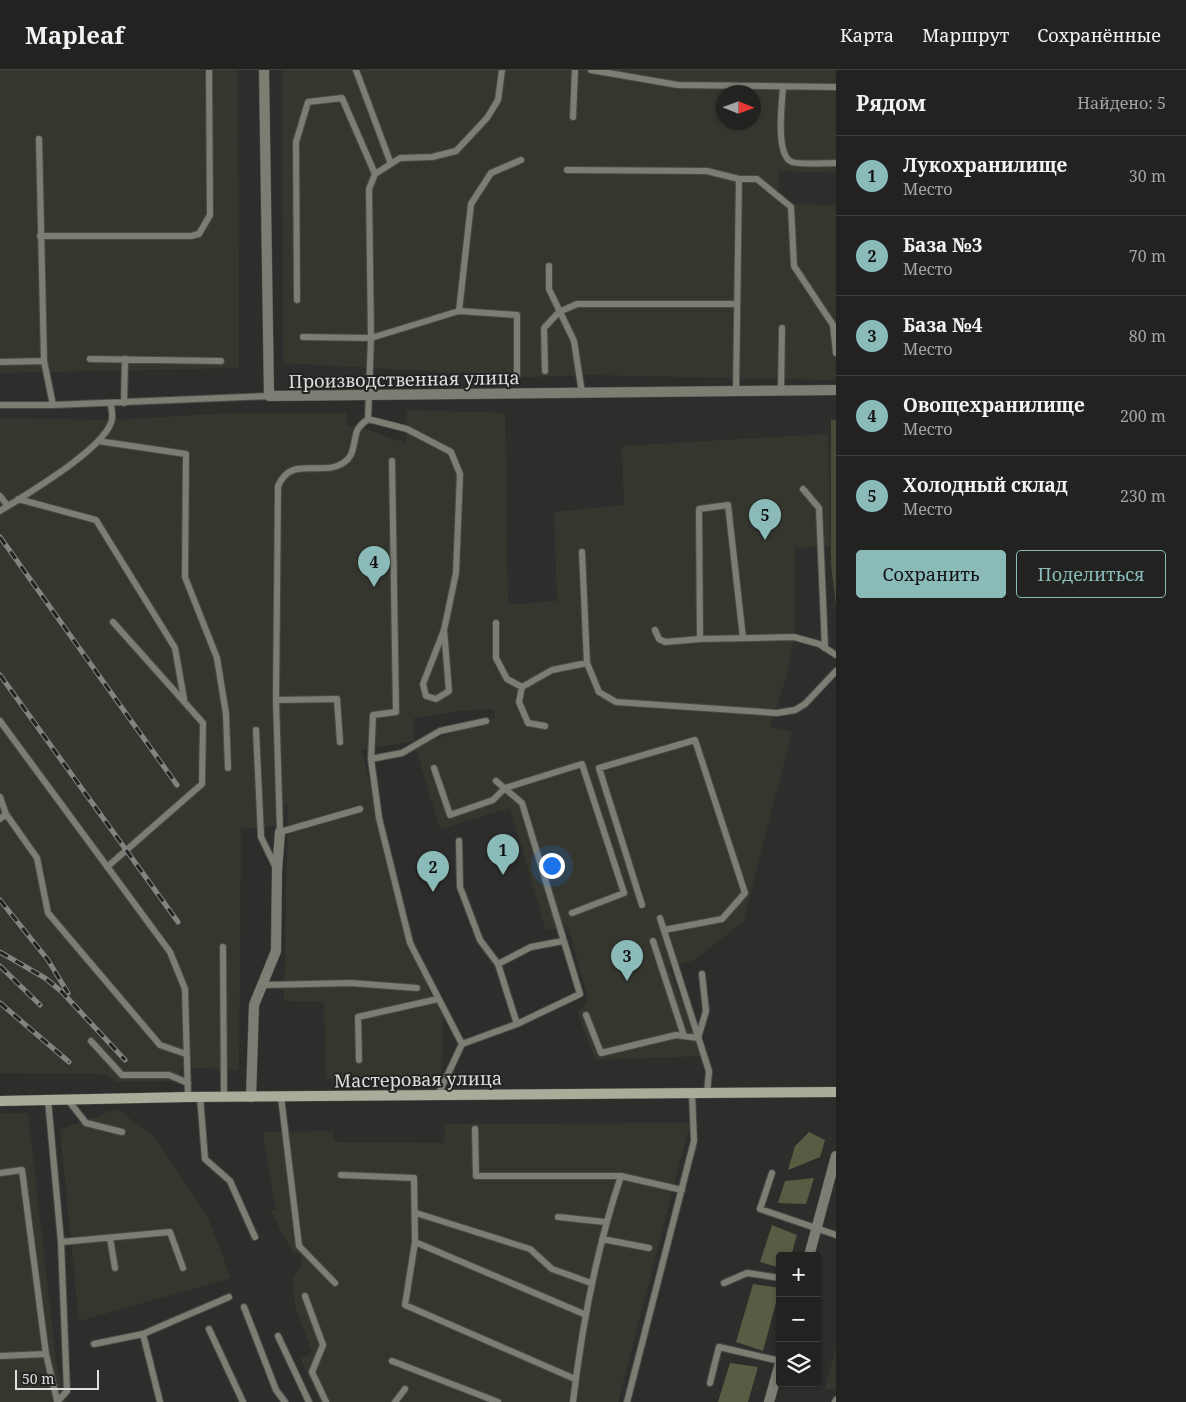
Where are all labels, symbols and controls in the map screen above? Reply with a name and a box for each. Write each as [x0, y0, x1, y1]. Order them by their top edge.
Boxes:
text: Mapleaf [25, 18, 124, 51]
text: Карта [840, 23, 894, 47]
text: Маршрут [922, 23, 1009, 47]
text: Сохранённые [1037, 23, 1161, 47]
north arrow [716, 85, 761, 130]
text: Рядом [856, 89, 926, 117]
text: Найдено: 5 [1077, 92, 1166, 114]
text: Лукохранилище [903, 152, 1067, 178]
text: 1 [867, 165, 877, 187]
text: 30 m [1129, 165, 1166, 187]
text: Место [903, 178, 952, 200]
text: База №3 [903, 232, 982, 258]
text: 2 [867, 245, 877, 267]
text: 70 m [1129, 245, 1166, 267]
text: Место [903, 258, 952, 280]
text: База №4 [903, 312, 982, 338]
text: 3 [867, 325, 877, 347]
text: 80 m [1129, 325, 1166, 347]
text: Место [903, 338, 952, 360]
street label: Производственная улица [288, 365, 520, 393]
text: Овощехранилище [903, 392, 1085, 418]
text: 4 [867, 405, 877, 427]
text: 200 m [1120, 405, 1166, 427]
text: Место [903, 418, 952, 440]
text: Холодный склад [903, 472, 1068, 498]
text: 5 [867, 485, 877, 507]
text: 230 m [1120, 485, 1166, 507]
text: Место [903, 498, 952, 520]
pin: 5 [749, 499, 781, 540]
pin: 4 [358, 546, 390, 587]
button: Сохранить [856, 550, 1006, 598]
button: Поделиться [1016, 550, 1166, 598]
pin: 1 [487, 834, 519, 875]
pin: 2 [417, 851, 449, 892]
your location [539, 853, 565, 879]
pin: 3 [611, 940, 643, 981]
street label: Мастеровая улица [334, 1066, 502, 1092]
map controls [776, 1252, 821, 1387]
button: + [776, 1252, 821, 1297]
button: − [776, 1297, 821, 1342]
button: layers [776, 1342, 821, 1387]
scale bar [15, 1367, 99, 1390]
text: 50 m [22, 1369, 55, 1388]

